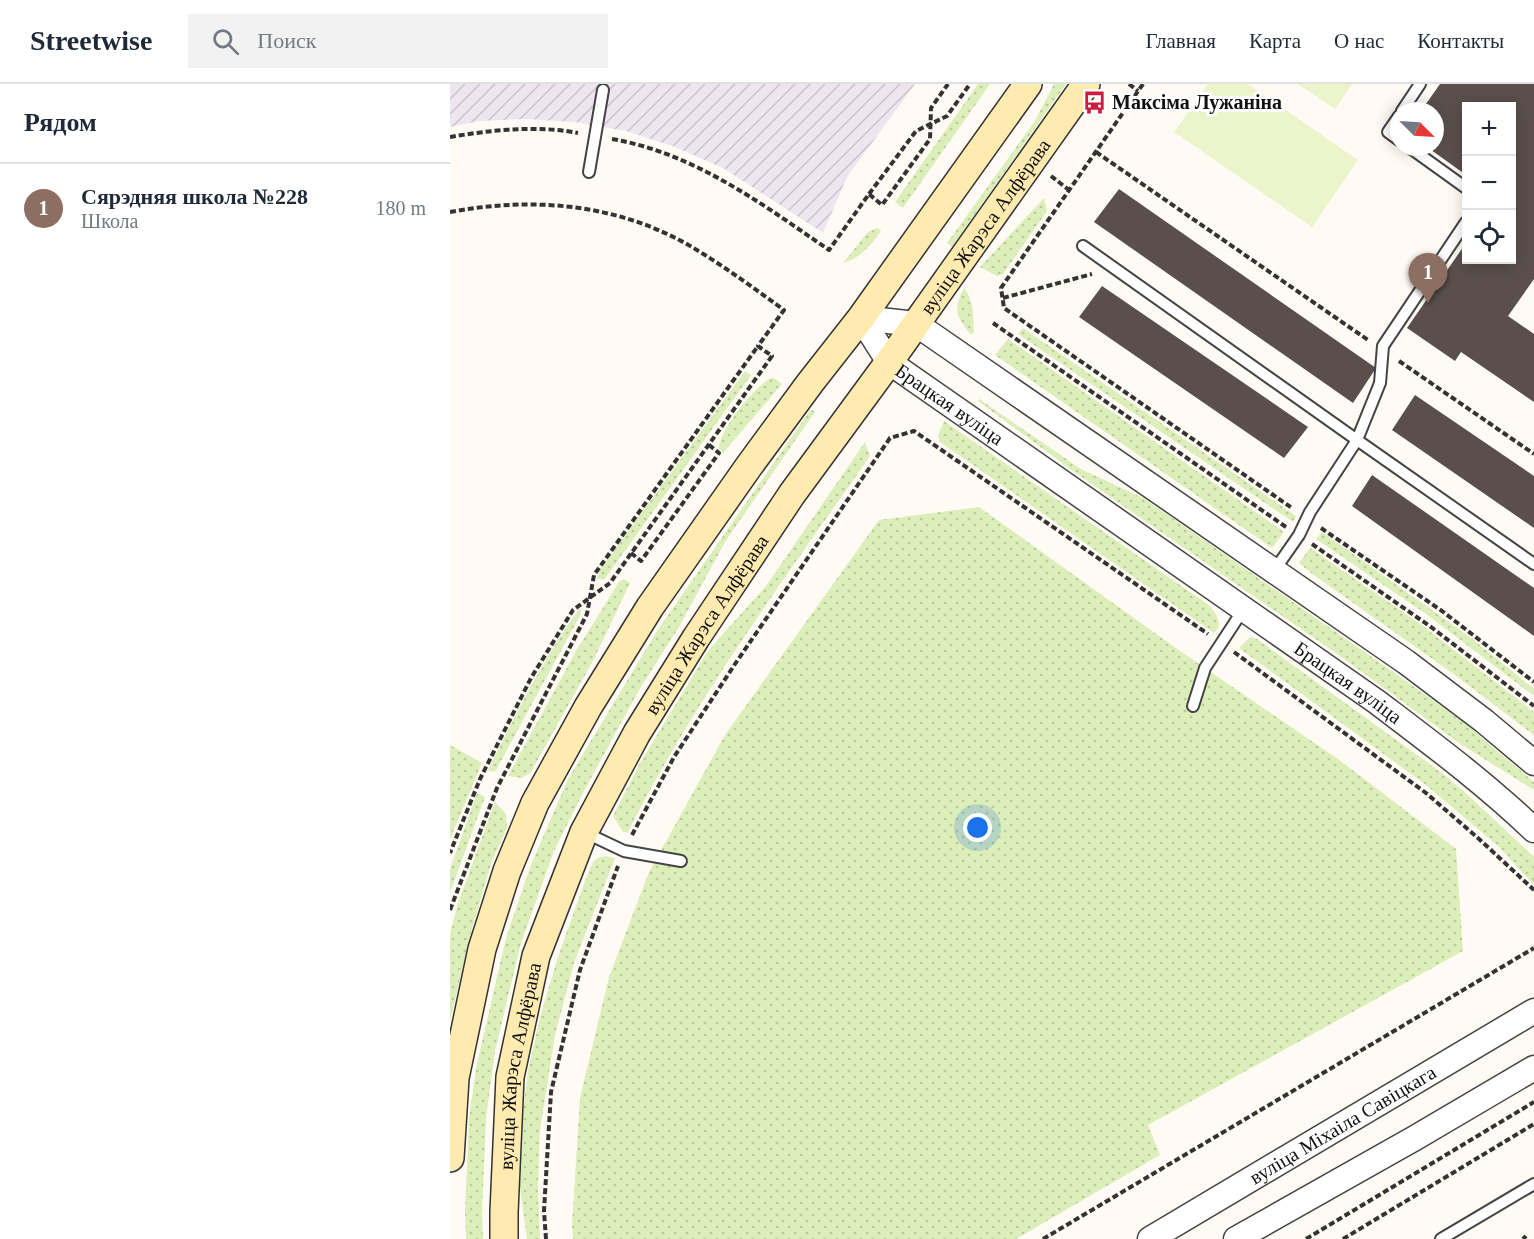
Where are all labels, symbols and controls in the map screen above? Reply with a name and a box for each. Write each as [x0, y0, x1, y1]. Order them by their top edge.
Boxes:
search box [188, 14, 608, 68]
text: Streetwise [30, 25, 152, 56]
icon: search [209, 25, 242, 58]
text: Поиск [257, 28, 316, 53]
text: Главная [1146, 29, 1216, 53]
text: Карта [1249, 29, 1301, 53]
text: О нас [1334, 29, 1384, 53]
text: Контакты [1417, 29, 1504, 53]
bus stop icon: Максіма Лужаніна [1081, 89, 1107, 115]
place label: Максіма Лужаніна [1112, 91, 1282, 114]
north arrow [1390, 102, 1444, 156]
map controls [1462, 102, 1516, 264]
button: + [1462, 102, 1516, 156]
text: Рядом [24, 108, 97, 137]
street label: вуліца Жарэса Алфёрава [915, 134, 1055, 318]
button: − [1462, 156, 1516, 210]
text: Сярэдняя школа №228 [81, 184, 308, 209]
text: 1 [39, 197, 49, 219]
text: 180 m [375, 197, 426, 219]
text: Школа [81, 210, 138, 232]
button: locate [1462, 210, 1516, 264]
pin: 1 [1408, 254, 1448, 303]
street label: Брацкая вуліца [891, 359, 1008, 449]
street label: вуліца Жарэса Алфёрава [640, 530, 773, 718]
street label: Брацкая вуліца [1290, 637, 1406, 728]
your location [963, 813, 992, 842]
street label: вуліца Жарэса Алфёрава [495, 960, 545, 1170]
street label: вуліца Міхаіла Савіцкага [1245, 1061, 1440, 1188]

